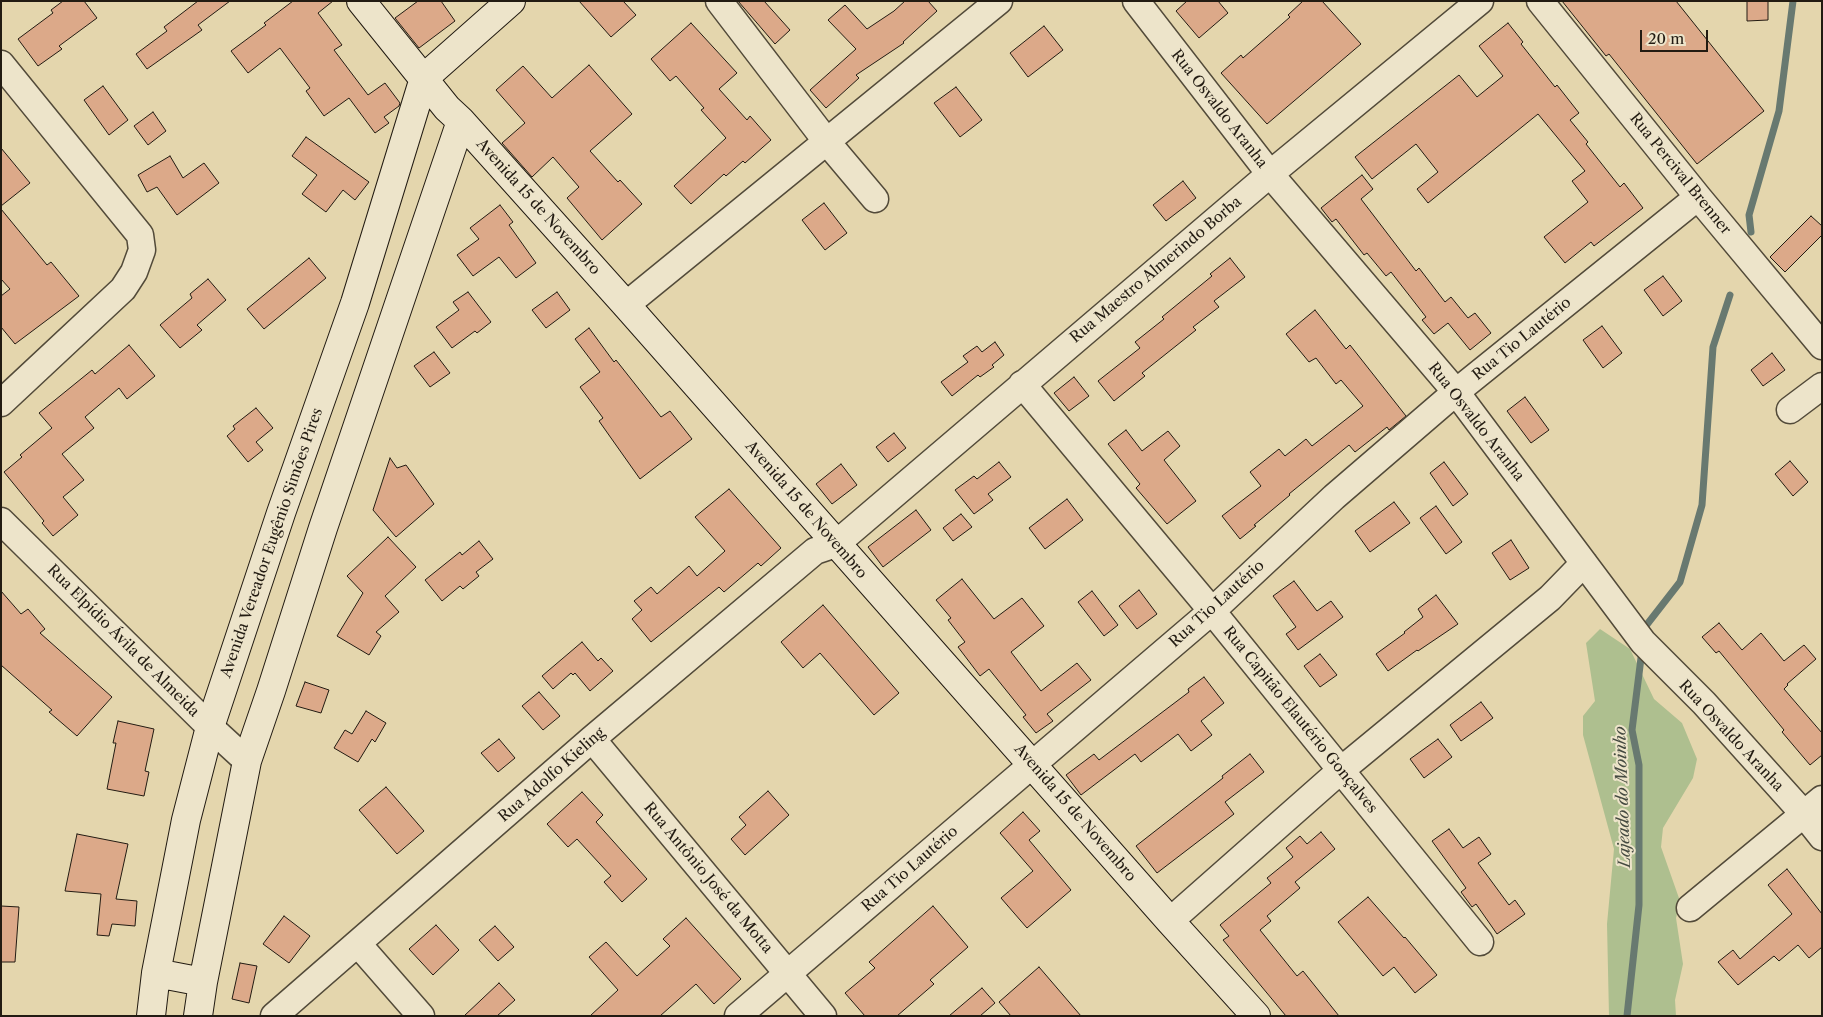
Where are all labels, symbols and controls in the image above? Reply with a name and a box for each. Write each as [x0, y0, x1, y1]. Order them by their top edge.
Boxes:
scale bar [1643, 20, 1710, 52]
text: 20 m [1648, 29, 1684, 48]
street label: Rua Osvaldo Aranha [1167, 46, 1271, 172]
street label: Rua Percival Brenner [1626, 110, 1734, 238]
street label: Avenida 15 de Novembro [472, 135, 604, 279]
street label: Rua Maestro Almerindo Borba [1067, 193, 1245, 347]
street label: Rua Tio Lautério [1469, 294, 1575, 384]
street label: Rua Osvaldo Aranha [1424, 359, 1528, 485]
street label: Avenida Vereador Eugênio Simões Pires [217, 406, 327, 680]
street label: Avenida 15 de Novembro [741, 437, 871, 583]
street label: Rua Tio Lautério [1166, 557, 1268, 651]
street label: Rua Elpídio Ávila de Almeida [43, 561, 203, 721]
street label: Rua Capitão Elautério Gonçalves [1219, 623, 1381, 817]
street label: Rua Osvaldo Aranha [1675, 677, 1787, 795]
street label: Rua Adolfo Kieling [495, 724, 609, 826]
water label: Lajeado do Moinho [1611, 726, 1635, 868]
street label: Avenida 15 de Novembro [1010, 740, 1140, 886]
street label: Rua Antônio José da Motta [640, 799, 776, 957]
street label: Rua Tio Lautério [858, 822, 962, 916]

